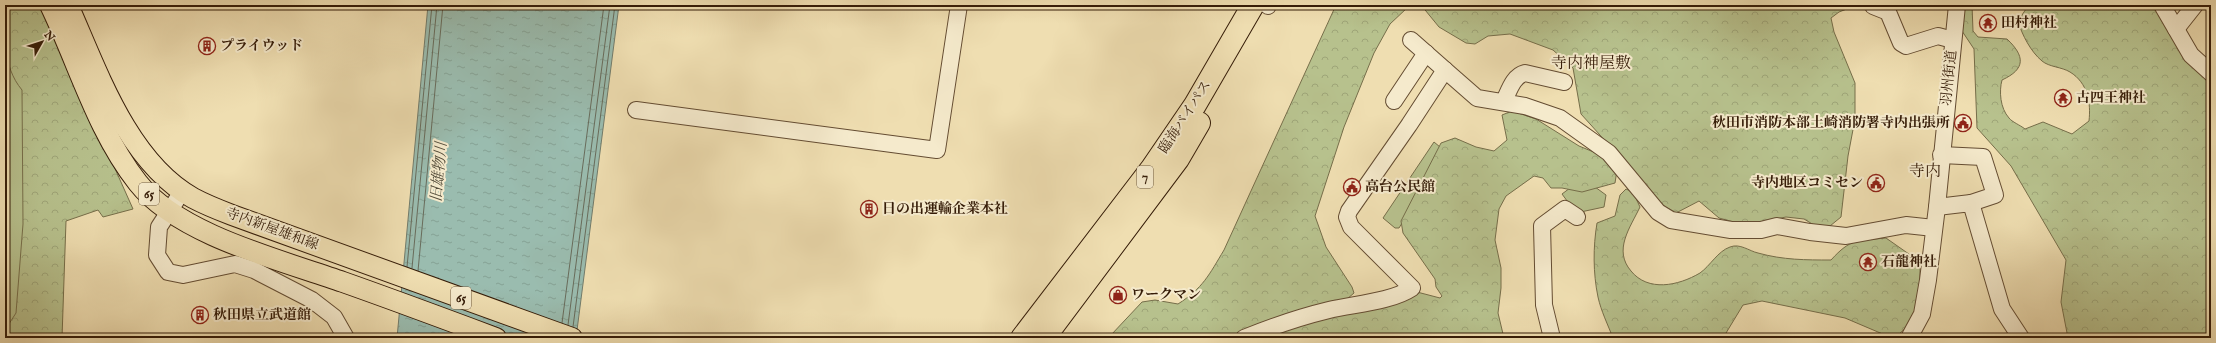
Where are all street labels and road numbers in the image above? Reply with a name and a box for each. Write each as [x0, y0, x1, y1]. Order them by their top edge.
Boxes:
street label: 羽州街道 [1937, 49, 1961, 107]
street label: 臨海バイパス [1155, 77, 1215, 157]
road number: 7 [1137, 166, 1153, 188]
road number: 65 [139, 183, 159, 205]
street label: 寺内新屋雄和線 [223, 204, 321, 254]
road number: 65 [451, 287, 471, 309]

